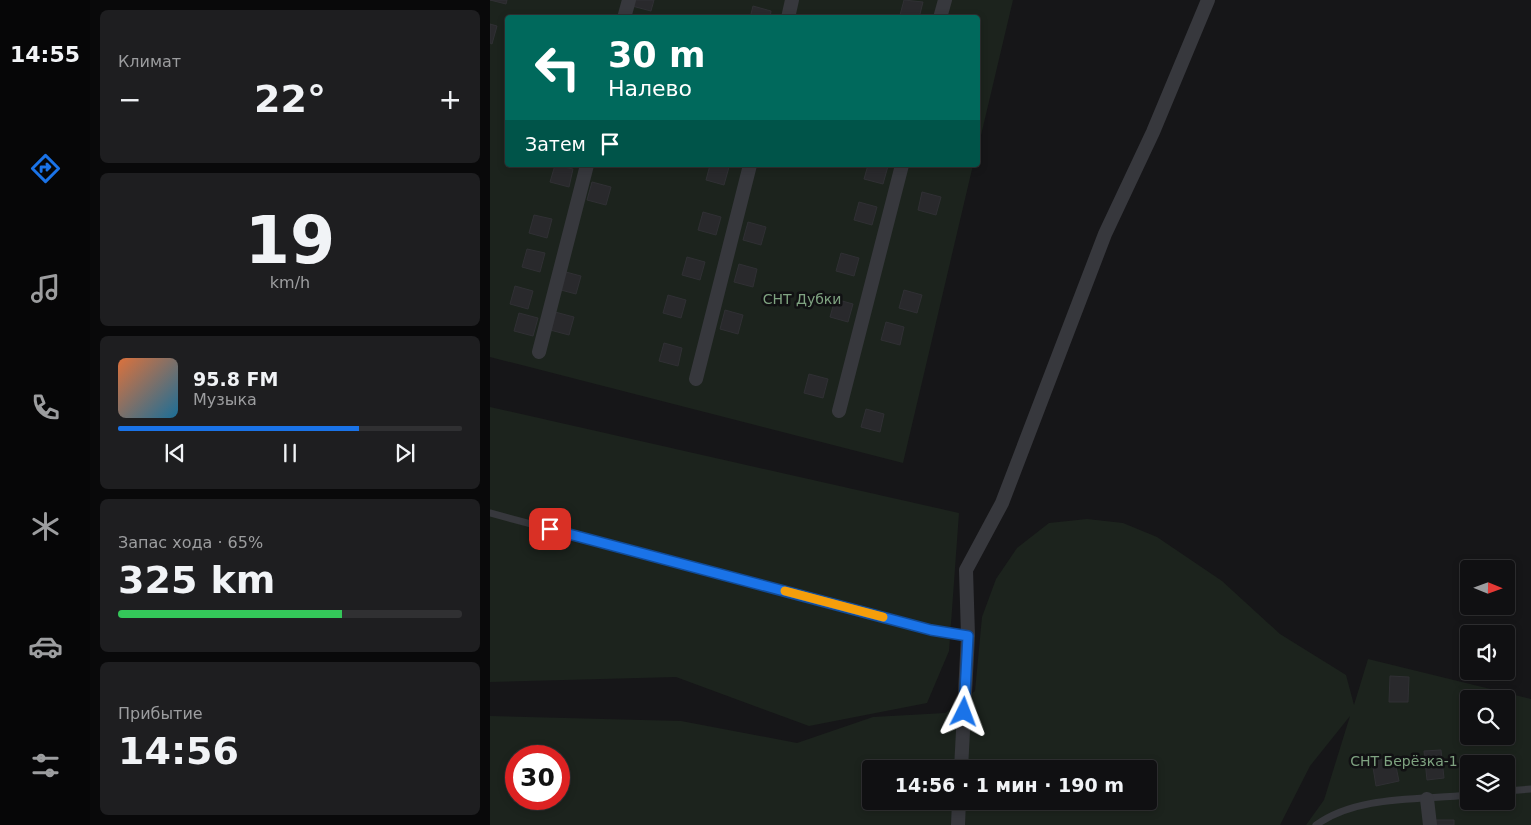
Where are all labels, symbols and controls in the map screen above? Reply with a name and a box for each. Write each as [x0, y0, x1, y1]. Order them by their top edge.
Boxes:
icon: left [525, 35, 590, 100]
text: 30 m [608, 35, 705, 75]
text: 14:55 [10, 42, 80, 67]
text: Климат [118, 52, 181, 71]
text: Налево [608, 76, 692, 101]
text: 22° [254, 77, 326, 121]
text: − [118, 83, 141, 116]
text: + [439, 83, 462, 116]
icon: arrive [596, 130, 624, 158]
text: Затем [525, 133, 586, 155]
icon: directions [28, 151, 63, 186]
text: 19 [245, 203, 335, 278]
icon: music [28, 271, 63, 306]
text: km/h [270, 273, 310, 292]
park label: СНТ Дубки [763, 291, 841, 307]
text: 95.8 FM [193, 368, 278, 390]
icon: phone [28, 390, 63, 425]
text: Музыка [193, 390, 257, 409]
icon: previous [161, 439, 189, 467]
icon: pause [276, 439, 304, 467]
icon: next [391, 439, 419, 467]
pin [529, 508, 571, 550]
icon: climate [28, 509, 63, 544]
icon: arrive [536, 515, 564, 543]
text: Запас хода · 65% [118, 533, 263, 552]
text: 325 km [118, 558, 275, 602]
north arrow [1460, 560, 1515, 615]
map controls [1460, 560, 1515, 810]
button: sound [1460, 625, 1515, 680]
icon: car [28, 629, 63, 664]
position arrow [937, 685, 989, 737]
button: search [1460, 690, 1515, 745]
text: Прибытие [118, 704, 203, 723]
text: 14:56 [118, 729, 239, 773]
speed limit sign: 30 [505, 745, 570, 810]
icon: filters [28, 748, 63, 783]
park label: СНТ Берёзка-1 [1350, 753, 1458, 769]
button: layers [1460, 755, 1515, 810]
text: 14:56 · 1 мин · 190 m [895, 774, 1124, 796]

